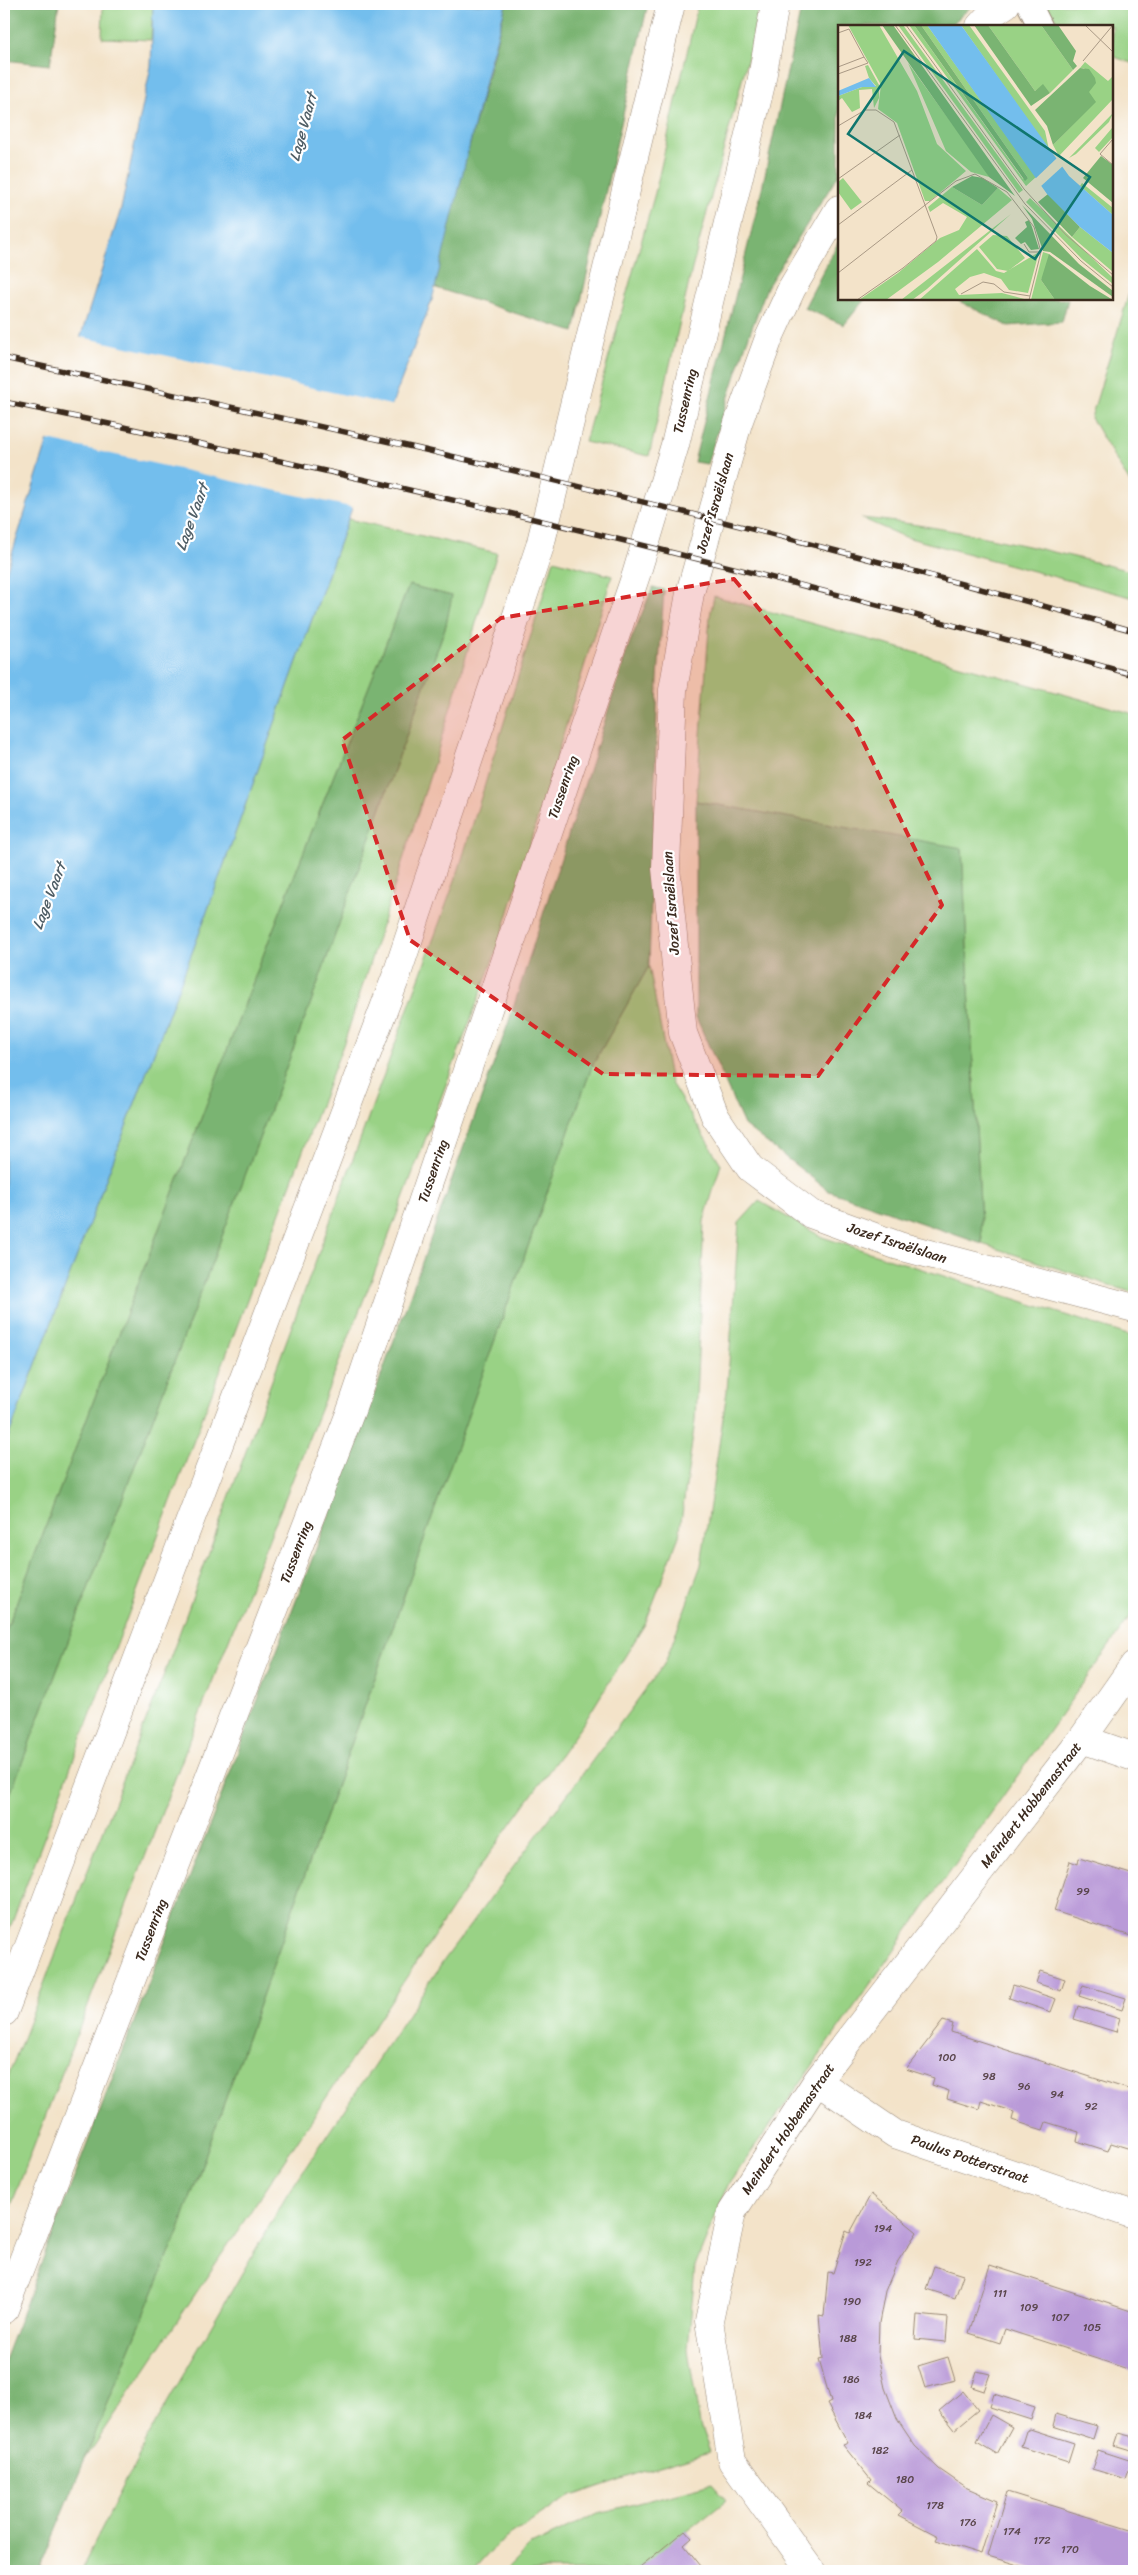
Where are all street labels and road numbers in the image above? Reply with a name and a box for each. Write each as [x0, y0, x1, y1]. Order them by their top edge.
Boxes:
street label: Tussenring [665, 366, 705, 436]
street label: Jozef Israëlslaan [688, 449, 741, 557]
street label: Tussenring [540, 752, 586, 822]
street label: Jozef Israëlslaan [655, 850, 687, 957]
street label: Tussenring [410, 1136, 456, 1206]
street label: Jozef Israëlslaan [843, 1215, 951, 1271]
street label: Tussenring [273, 1517, 319, 1587]
street label: Meindert Hobbemastraat [974, 1736, 1088, 1874]
street label: Tussenring [128, 1895, 174, 1965]
street label: Meindert Hobbemastraat [734, 2058, 842, 2200]
street label: Paulus Potterstraat [908, 2127, 1032, 2191]

